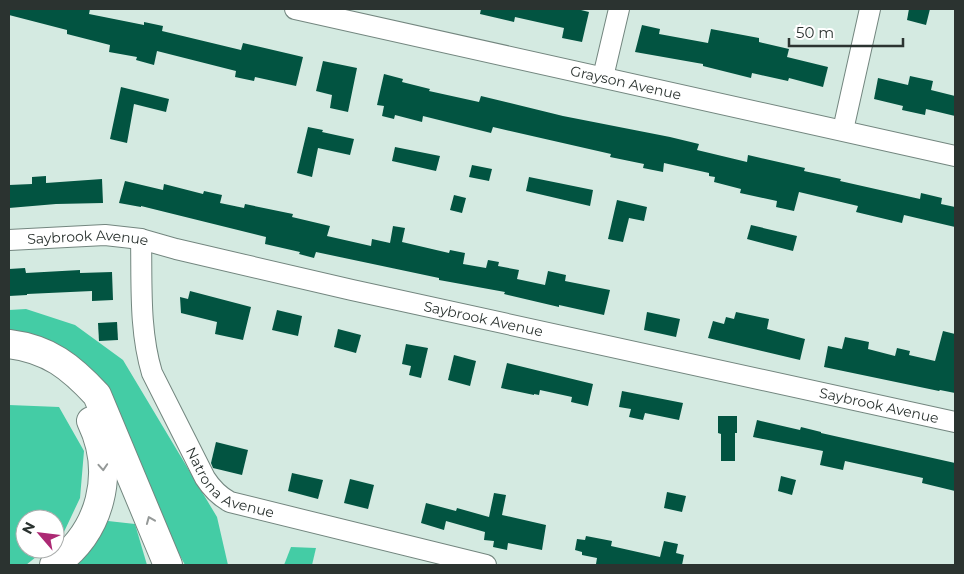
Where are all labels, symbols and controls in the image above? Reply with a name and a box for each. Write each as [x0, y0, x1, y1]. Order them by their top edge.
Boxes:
scale bar [789, 15, 903, 47]
text: 50 m [796, 23, 834, 42]
street label: Grayson Avenue [569, 62, 683, 104]
street label: Saybrook Avenue [27, 226, 151, 250]
street label: Saybrook Avenue [422, 297, 545, 341]
street label: Saybrook Avenue [818, 384, 940, 427]
street label: Natrona Avenue [182, 444, 276, 522]
one-way arrow [98, 463, 109, 471]
north arrow [15, 509, 65, 559]
one-way arrow [145, 516, 156, 525]
text: N [18, 519, 39, 537]

